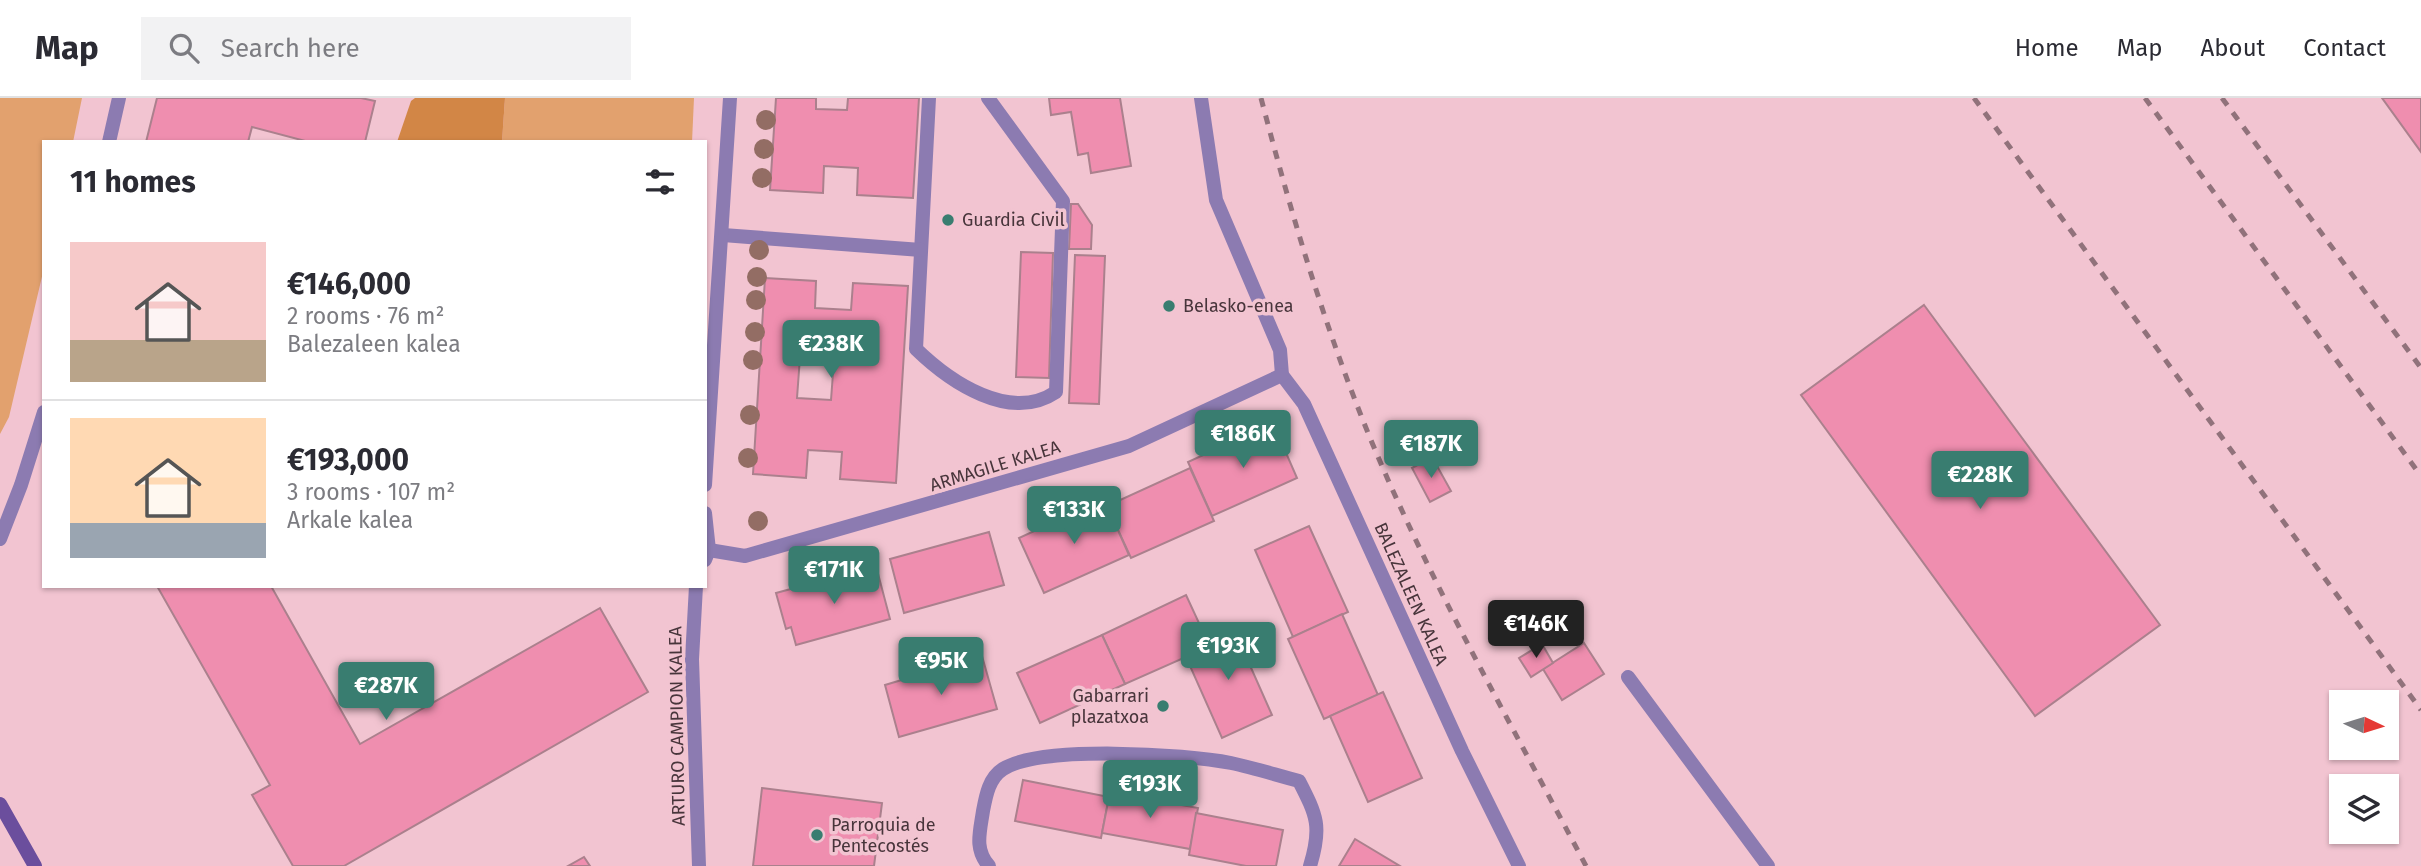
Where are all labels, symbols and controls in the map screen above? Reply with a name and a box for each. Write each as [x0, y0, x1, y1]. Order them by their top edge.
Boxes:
search box [141, 17, 631, 80]
text: Map [35, 28, 99, 68]
icon: search [165, 29, 203, 67]
text: Search here [221, 33, 360, 64]
text: Home [2015, 34, 2079, 62]
text: Map [2117, 34, 2163, 62]
text: About [2201, 34, 2265, 62]
text: Contact [2303, 34, 2386, 62]
icon: filters [641, 163, 679, 201]
text: 11 homes [70, 164, 196, 200]
place label: Guardia Civil [962, 209, 1065, 231]
marker: Guardia Civil [940, 212, 956, 228]
text: €146,000 [287, 266, 411, 302]
icon: home [126, 270, 210, 354]
place label: Belasko-enea [1183, 295, 1294, 317]
marker: Belasko-enea [1161, 298, 1177, 314]
text: 2 rooms · 76 m² [287, 302, 445, 330]
pin: €238K [782, 320, 880, 380]
text: €238K [798, 329, 864, 357]
text: Balezaleen kalea [287, 330, 461, 358]
pin: €186K [1194, 410, 1292, 470]
text: €186K [1211, 419, 1275, 447]
pin: €187K [1382, 420, 1480, 480]
text: €187K [1400, 429, 1462, 457]
street label: ARMAGILE KALEA [927, 436, 1064, 496]
text: €193,000 [287, 442, 409, 478]
icon: home [126, 446, 210, 530]
pin: €228K [1931, 452, 2029, 511]
text: €228K [1947, 460, 2013, 488]
text: 3 rooms · 107 m² [287, 478, 455, 506]
pin: €133K [1025, 486, 1123, 546]
text: €133K [1043, 495, 1105, 523]
text: Arkale kalea [287, 506, 413, 534]
street label: BALEZALEEN KALEA [1370, 519, 1453, 670]
pin: €171K [785, 546, 883, 606]
text: €171K [804, 555, 864, 583]
pin: €146K [1487, 601, 1585, 660]
text: €146K [1504, 609, 1568, 637]
pin: €193K [1179, 622, 1277, 682]
street label: ARTURO CAMPION KALEA [664, 625, 690, 826]
text: €193K [1197, 631, 1259, 659]
pin: €95K [900, 638, 982, 697]
text: €95K [915, 646, 968, 674]
pin: €287K [337, 662, 435, 722]
text: €287K [354, 671, 418, 699]
place label: Gabarrari plazatxoa [1071, 685, 1149, 728]
north arrow [2329, 690, 2399, 760]
map controls [2329, 690, 2399, 844]
marker: Gabarrari plazatxoa [1155, 698, 1171, 714]
pin: €193K [1101, 760, 1199, 820]
text: €193K [1119, 769, 1181, 797]
button: layers [2329, 774, 2399, 844]
place label: Parroquia de Pentecostés [831, 814, 936, 857]
marker: Parroquia de Pentecostés [809, 827, 825, 843]

